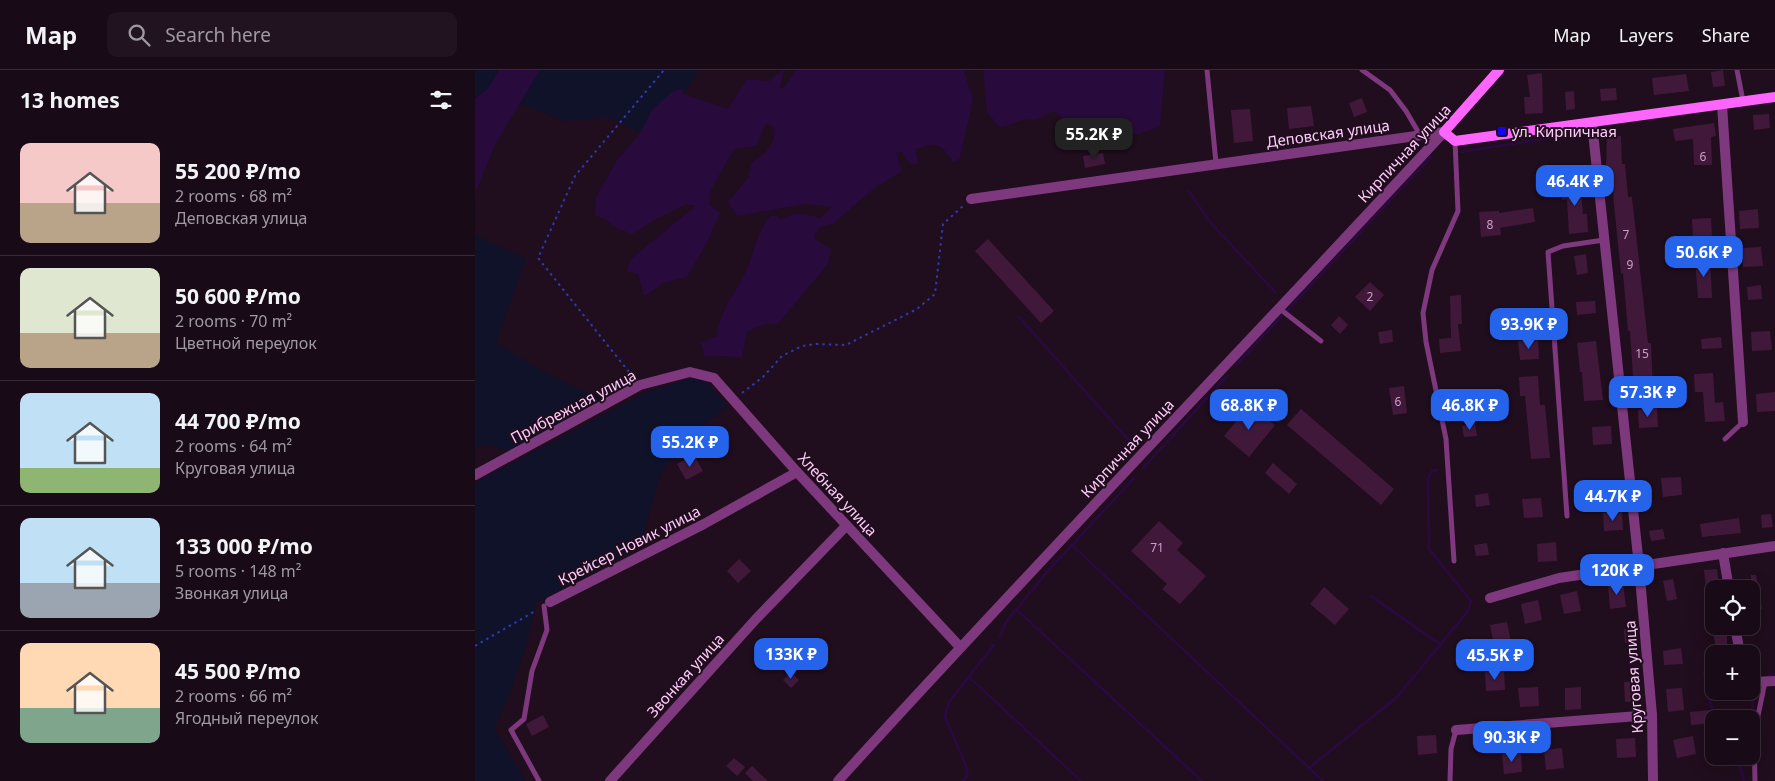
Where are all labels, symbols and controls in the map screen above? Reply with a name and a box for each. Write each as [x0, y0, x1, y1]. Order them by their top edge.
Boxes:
search box [107, 12, 457, 57]
text: Map [25, 18, 77, 51]
icon: search [125, 21, 153, 49]
text: Search here [165, 22, 271, 48]
text: Map [1553, 23, 1591, 47]
text: Layers [1619, 23, 1674, 47]
text: Share [1702, 23, 1750, 47]
text: 13 homes [20, 86, 120, 114]
icon: filters [427, 86, 455, 114]
street label: Кирпичная улица [1353, 99, 1455, 207]
street label: Деповская улица [1265, 114, 1391, 152]
pin: 55.2K ₽ [1048, 118, 1140, 160]
place label: ул. Кирпичная [1512, 121, 1617, 141]
text: 55.2K ₽ [1066, 123, 1122, 145]
marker: ул. Кирпичная [1496, 125, 1508, 137]
house number: 6 [1700, 148, 1707, 165]
text: 55 200 ₽/mo [175, 157, 301, 185]
icon: home [60, 163, 120, 223]
pin: 46.4K ₽ [1529, 164, 1621, 207]
text: 46.4K ₽ [1547, 170, 1603, 192]
text: 2 rooms · 68 m² [175, 185, 292, 207]
text: Деповская улица [175, 207, 307, 229]
house number: 8 [1487, 216, 1494, 233]
house number: 7 [1623, 226, 1630, 243]
pin: 50.6K ₽ [1658, 236, 1750, 278]
text: 50.6K ₽ [1676, 241, 1732, 263]
house number: 9 [1627, 256, 1634, 273]
text: 50 600 ₽/mo [175, 282, 301, 310]
icon: home [60, 288, 120, 348]
house number: 2 [1367, 288, 1374, 305]
pin: 93.9K ₽ [1483, 308, 1575, 350]
text: 2 rooms · 70 m² [175, 310, 292, 332]
text: 93.9K ₽ [1501, 313, 1557, 335]
text: Цветной переулок [175, 332, 317, 354]
house number: 15 [1635, 345, 1649, 362]
street label: Прибрежная улица [507, 364, 639, 448]
pin: 57.3K ₽ [1602, 376, 1694, 418]
text: 57.3K ₽ [1620, 381, 1676, 403]
pin: 68.8K ₽ [1203, 388, 1295, 431]
pin: 46.8K ₽ [1424, 388, 1516, 431]
house number: 6 [1395, 393, 1402, 410]
street label: Кирпичная улица [1076, 394, 1178, 502]
text: 68.8K ₽ [1221, 394, 1277, 416]
text: 46.8K ₽ [1442, 394, 1498, 416]
text: 44 700 ₽/mo [175, 407, 301, 435]
icon: home [60, 413, 120, 473]
pin: 55.2K ₽ [644, 426, 736, 468]
text: 55.2K ₽ [662, 431, 718, 453]
text: 2 rooms · 64 m² [175, 435, 292, 457]
street label: Хлебная улица [794, 448, 882, 540]
text: Круговая улица [175, 457, 295, 479]
pin: 44.7K ₽ [1567, 480, 1659, 522]
text: 44.7K ₽ [1585, 485, 1641, 507]
street label: Крейсер Новик улица [555, 500, 703, 590]
text: 133 000 ₽/mo [175, 532, 313, 560]
icon: home [60, 538, 120, 598]
house number: 71 [1150, 539, 1164, 556]
pin: 120K ₽ [1576, 554, 1658, 596]
text: 120K ₽ [1591, 559, 1643, 581]
text: 5 rooms · 148 m² [175, 560, 301, 582]
map controls [1705, 580, 1760, 765]
button: locate [1705, 580, 1760, 635]
text: Звонкая улица [175, 582, 288, 604]
street label: Круговая улица [1619, 620, 1647, 734]
street label: Звонкая улица [642, 629, 728, 721]
pin: 133K ₽ [750, 638, 832, 680]
pin: 45.5K ₽ [1449, 638, 1541, 681]
text: 133K ₽ [765, 643, 817, 665]
text: 45.5K ₽ [1467, 644, 1523, 666]
button: + [1705, 645, 1760, 700]
text: 45 500 ₽/mo [175, 657, 301, 685]
icon: home [60, 663, 120, 723]
text: 2 rooms · 66 m² [175, 685, 292, 707]
text: Ягодный переулок [175, 707, 319, 729]
button: − [1705, 710, 1760, 765]
pin: 90.3K ₽ [1466, 720, 1558, 763]
text: 90.3K ₽ [1484, 726, 1540, 748]

